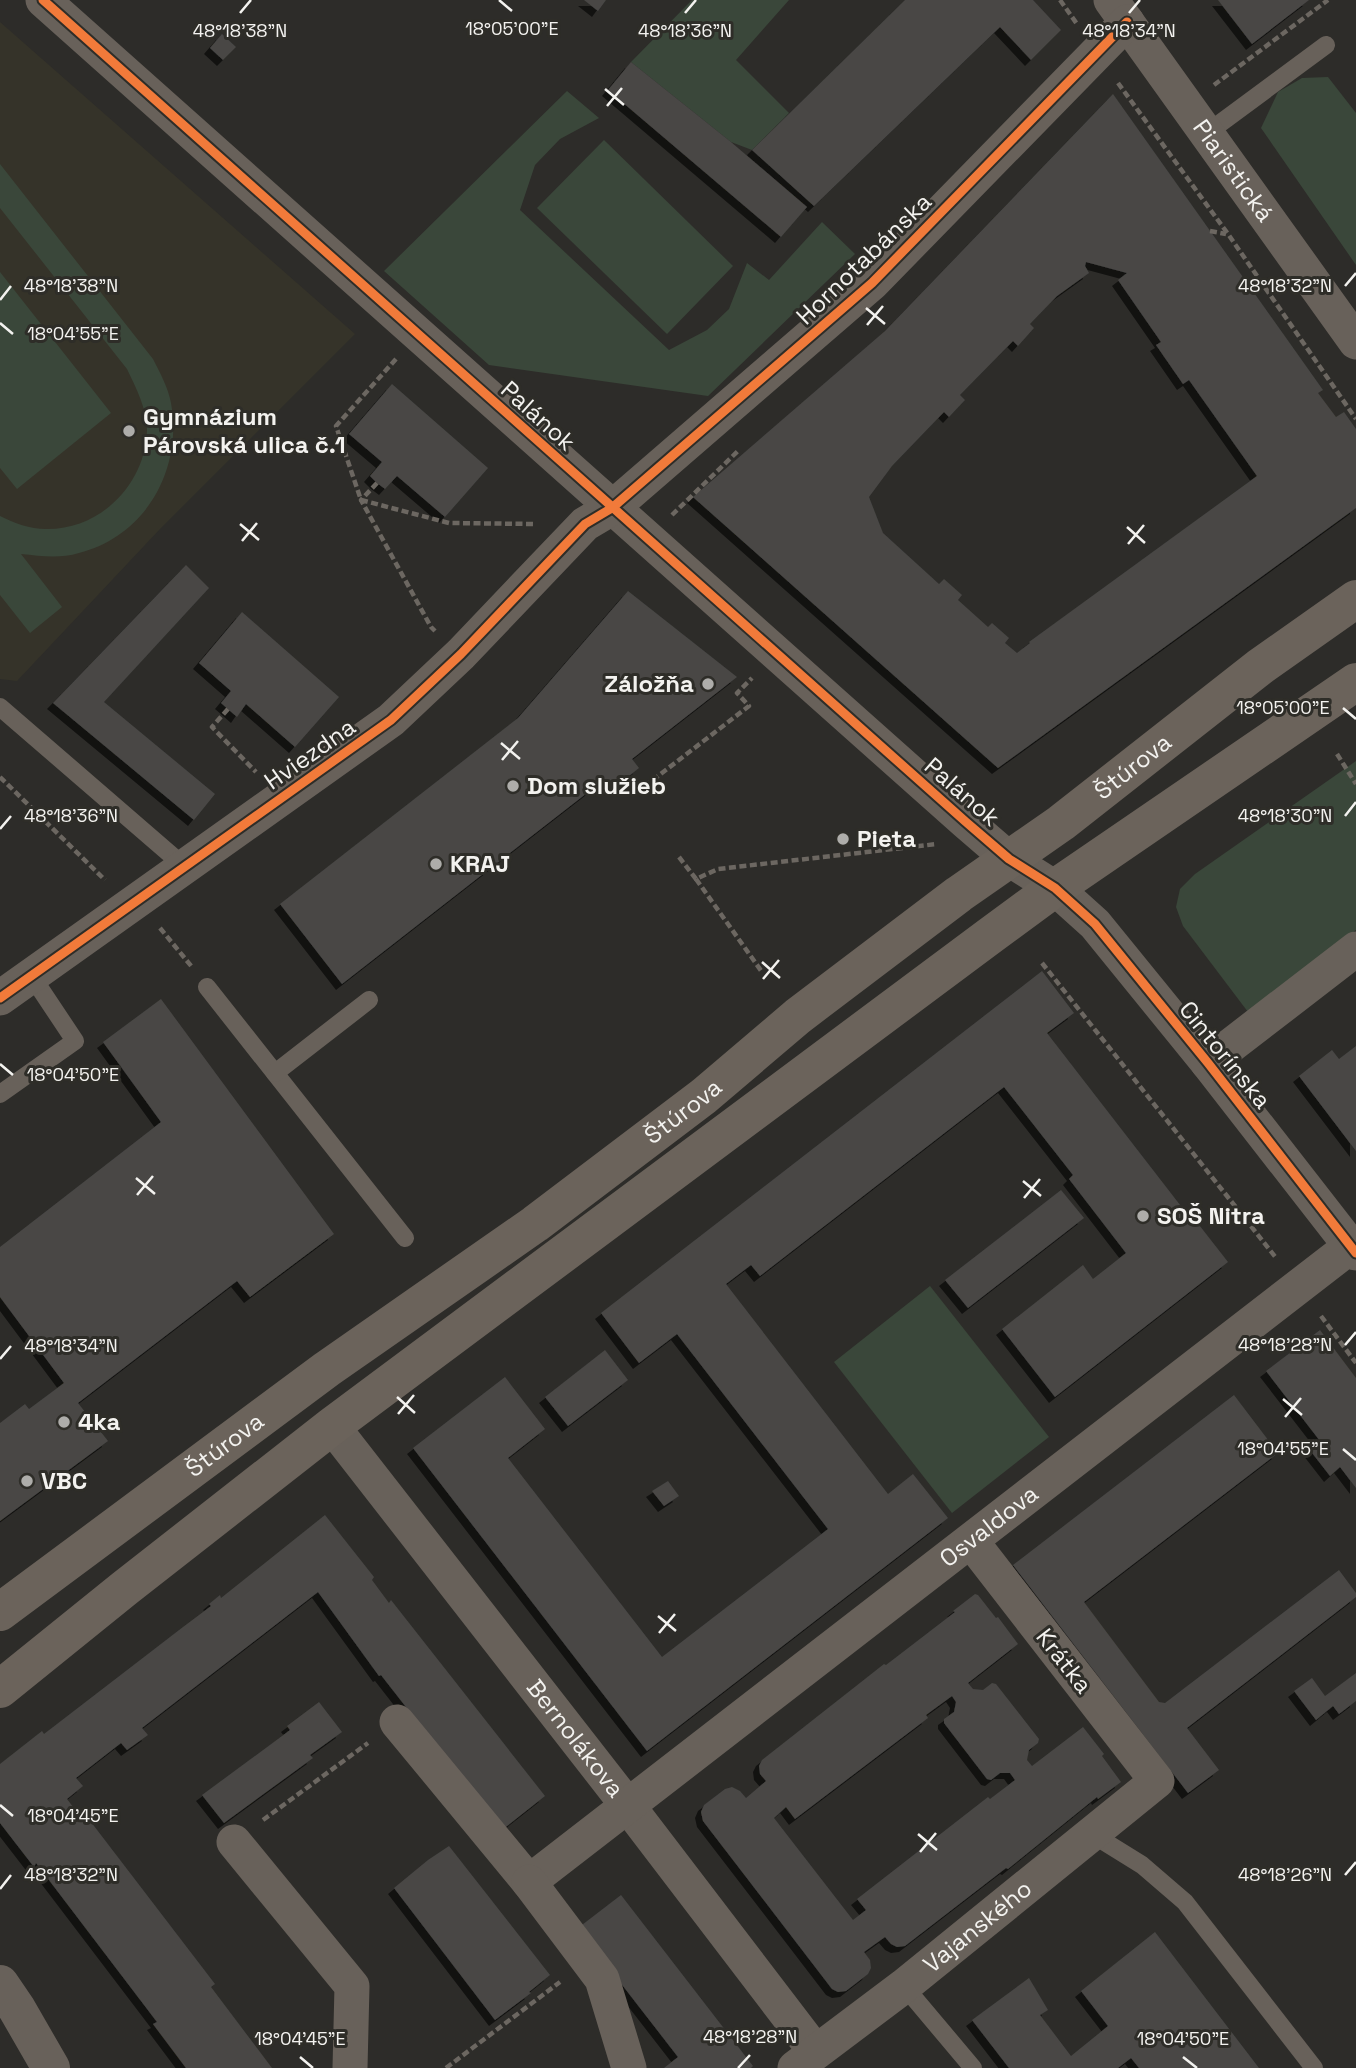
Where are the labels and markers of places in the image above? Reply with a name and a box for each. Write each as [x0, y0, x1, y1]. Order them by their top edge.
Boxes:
place label: Gymnázium Párovská ulica č.1 [143, 401, 346, 460]
marker: Gymnázium Párovská ulica č.1 [121, 423, 137, 439]
place label: Záložňa [604, 668, 694, 699]
marker: Záložňa [700, 676, 716, 692]
place label: Dom služieb [527, 770, 666, 801]
marker: Dom služieb [505, 778, 521, 794]
place label: Pieta [857, 823, 916, 854]
marker: Pieta [835, 831, 851, 847]
place label: KRAJ [450, 848, 510, 879]
marker: KRAJ [428, 856, 444, 872]
place label: SOŠ Nitra [1157, 1200, 1265, 1231]
marker: SOŠ Nitra [1135, 1208, 1151, 1224]
place label: 4ka [78, 1406, 121, 1437]
marker: 4ka [56, 1414, 72, 1430]
place label: VBC [41, 1465, 87, 1496]
marker: VBC [19, 1473, 35, 1489]

